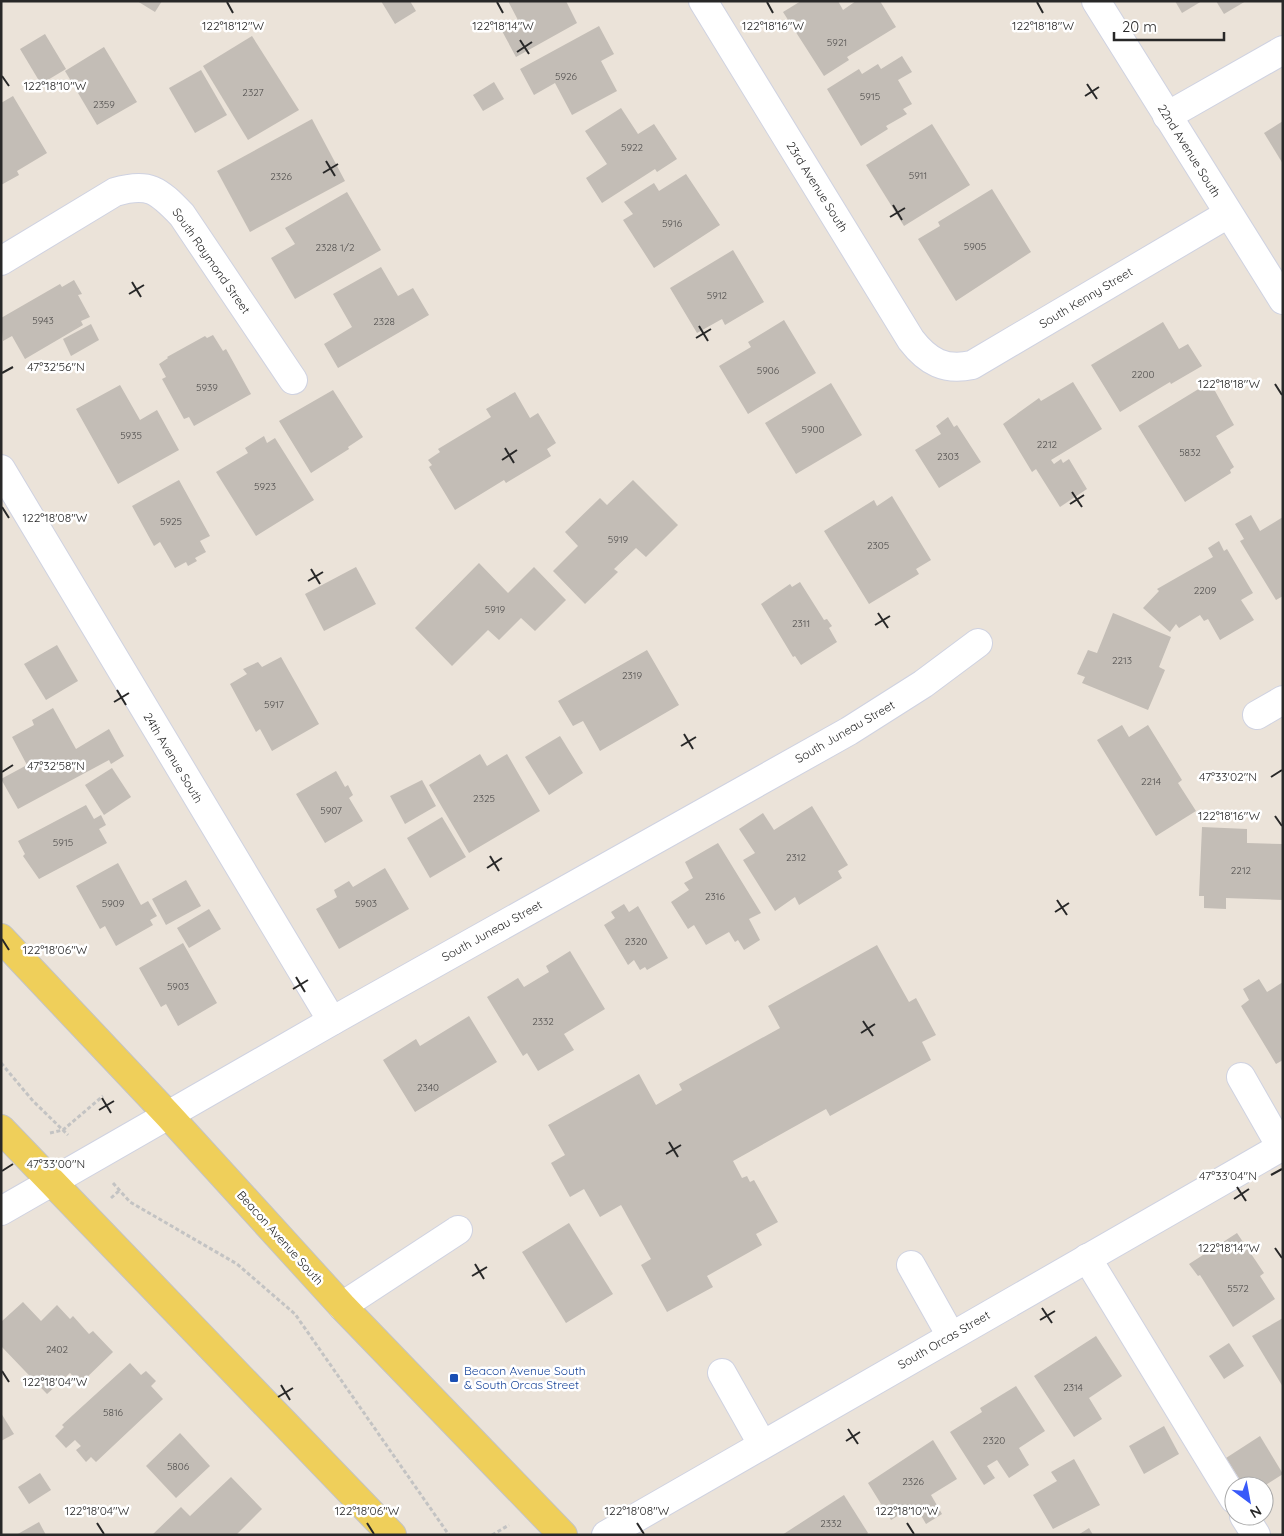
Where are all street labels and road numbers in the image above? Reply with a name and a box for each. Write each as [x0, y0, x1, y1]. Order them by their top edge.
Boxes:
street label: 22nd Avenue South [1155, 101, 1224, 200]
street label: 23rd Avenue South [784, 139, 851, 235]
street label: South Raymond Street [169, 205, 254, 316]
street label: South Kenny Street [1036, 264, 1135, 331]
street label: South Juneau Street [792, 697, 897, 766]
street label: 24th Avenue South [140, 710, 206, 806]
street label: South Juneau Street [439, 897, 545, 964]
street label: Beacon Avenue South [234, 1187, 327, 1288]
street label: South Orcas Street [895, 1307, 992, 1372]

